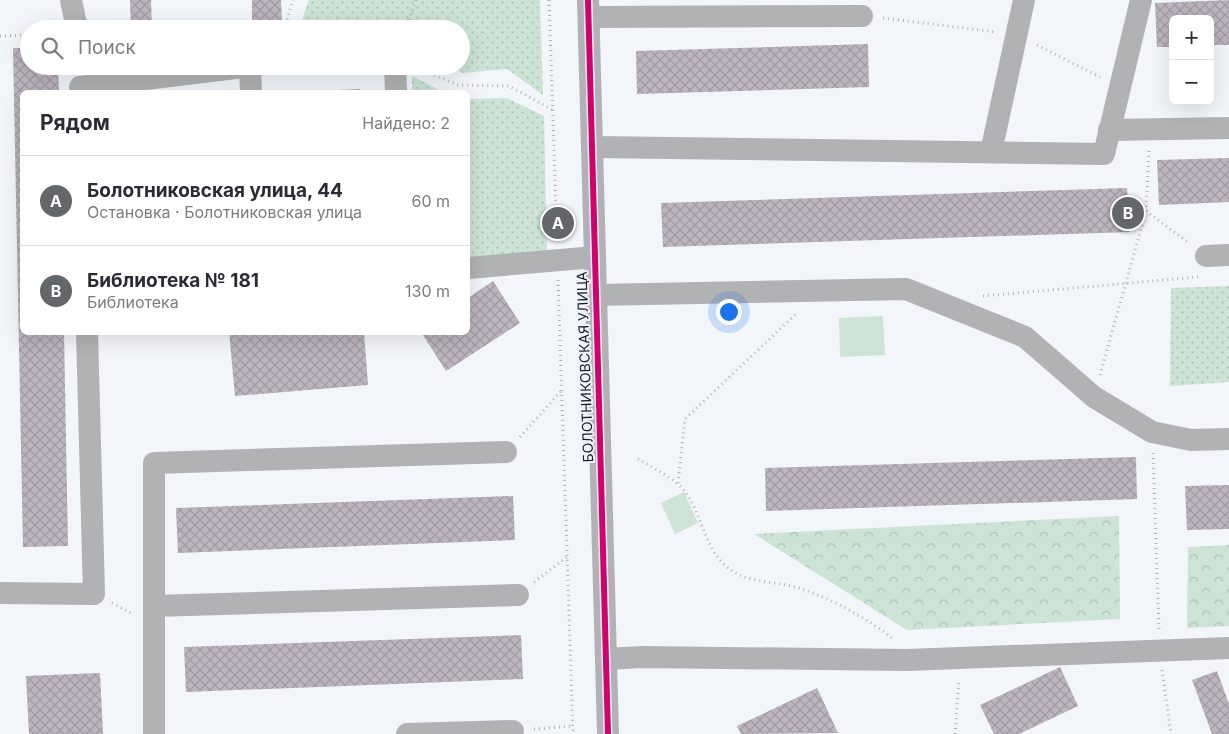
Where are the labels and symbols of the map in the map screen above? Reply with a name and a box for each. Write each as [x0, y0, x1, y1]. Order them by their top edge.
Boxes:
pin: B [1112, 194, 1144, 232]
pin: A [542, 204, 574, 242]
street label: БОЛОТНИКОВСКАЯ УЛИЦА [573, 271, 596, 463]
your location [716, 299, 742, 325]

